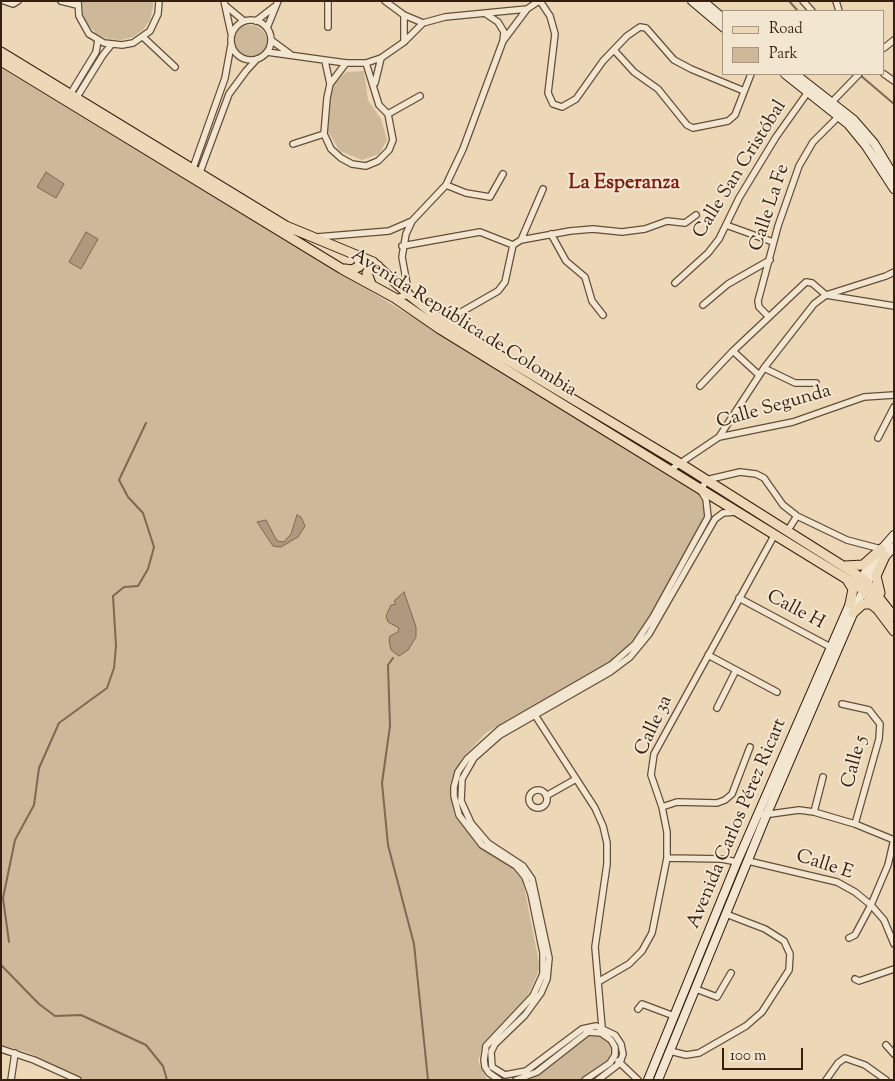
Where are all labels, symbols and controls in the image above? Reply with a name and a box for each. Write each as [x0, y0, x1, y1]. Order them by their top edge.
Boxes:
legend [722, 10, 885, 75]
text: Road [769, 19, 803, 40]
text: Park [769, 44, 798, 65]
street label: Calle San Cristóbal [689, 97, 793, 243]
street label: Calle La Fe [746, 161, 796, 255]
district label: La Esperanza [568, 173, 680, 197]
street label: Avenida República de Colombia [346, 245, 580, 403]
street label: Calle Segunda [714, 381, 834, 435]
street label: Calle H [762, 586, 828, 636]
street label: Calle 3a [631, 692, 679, 760]
street label: Avenida Carlos Pérez Ricart [683, 716, 793, 932]
street label: Calle 5 [838, 733, 874, 791]
street label: Calle E [793, 846, 855, 886]
scale bar [725, 1038, 806, 1070]
text: 100 m [730, 1046, 766, 1067]

